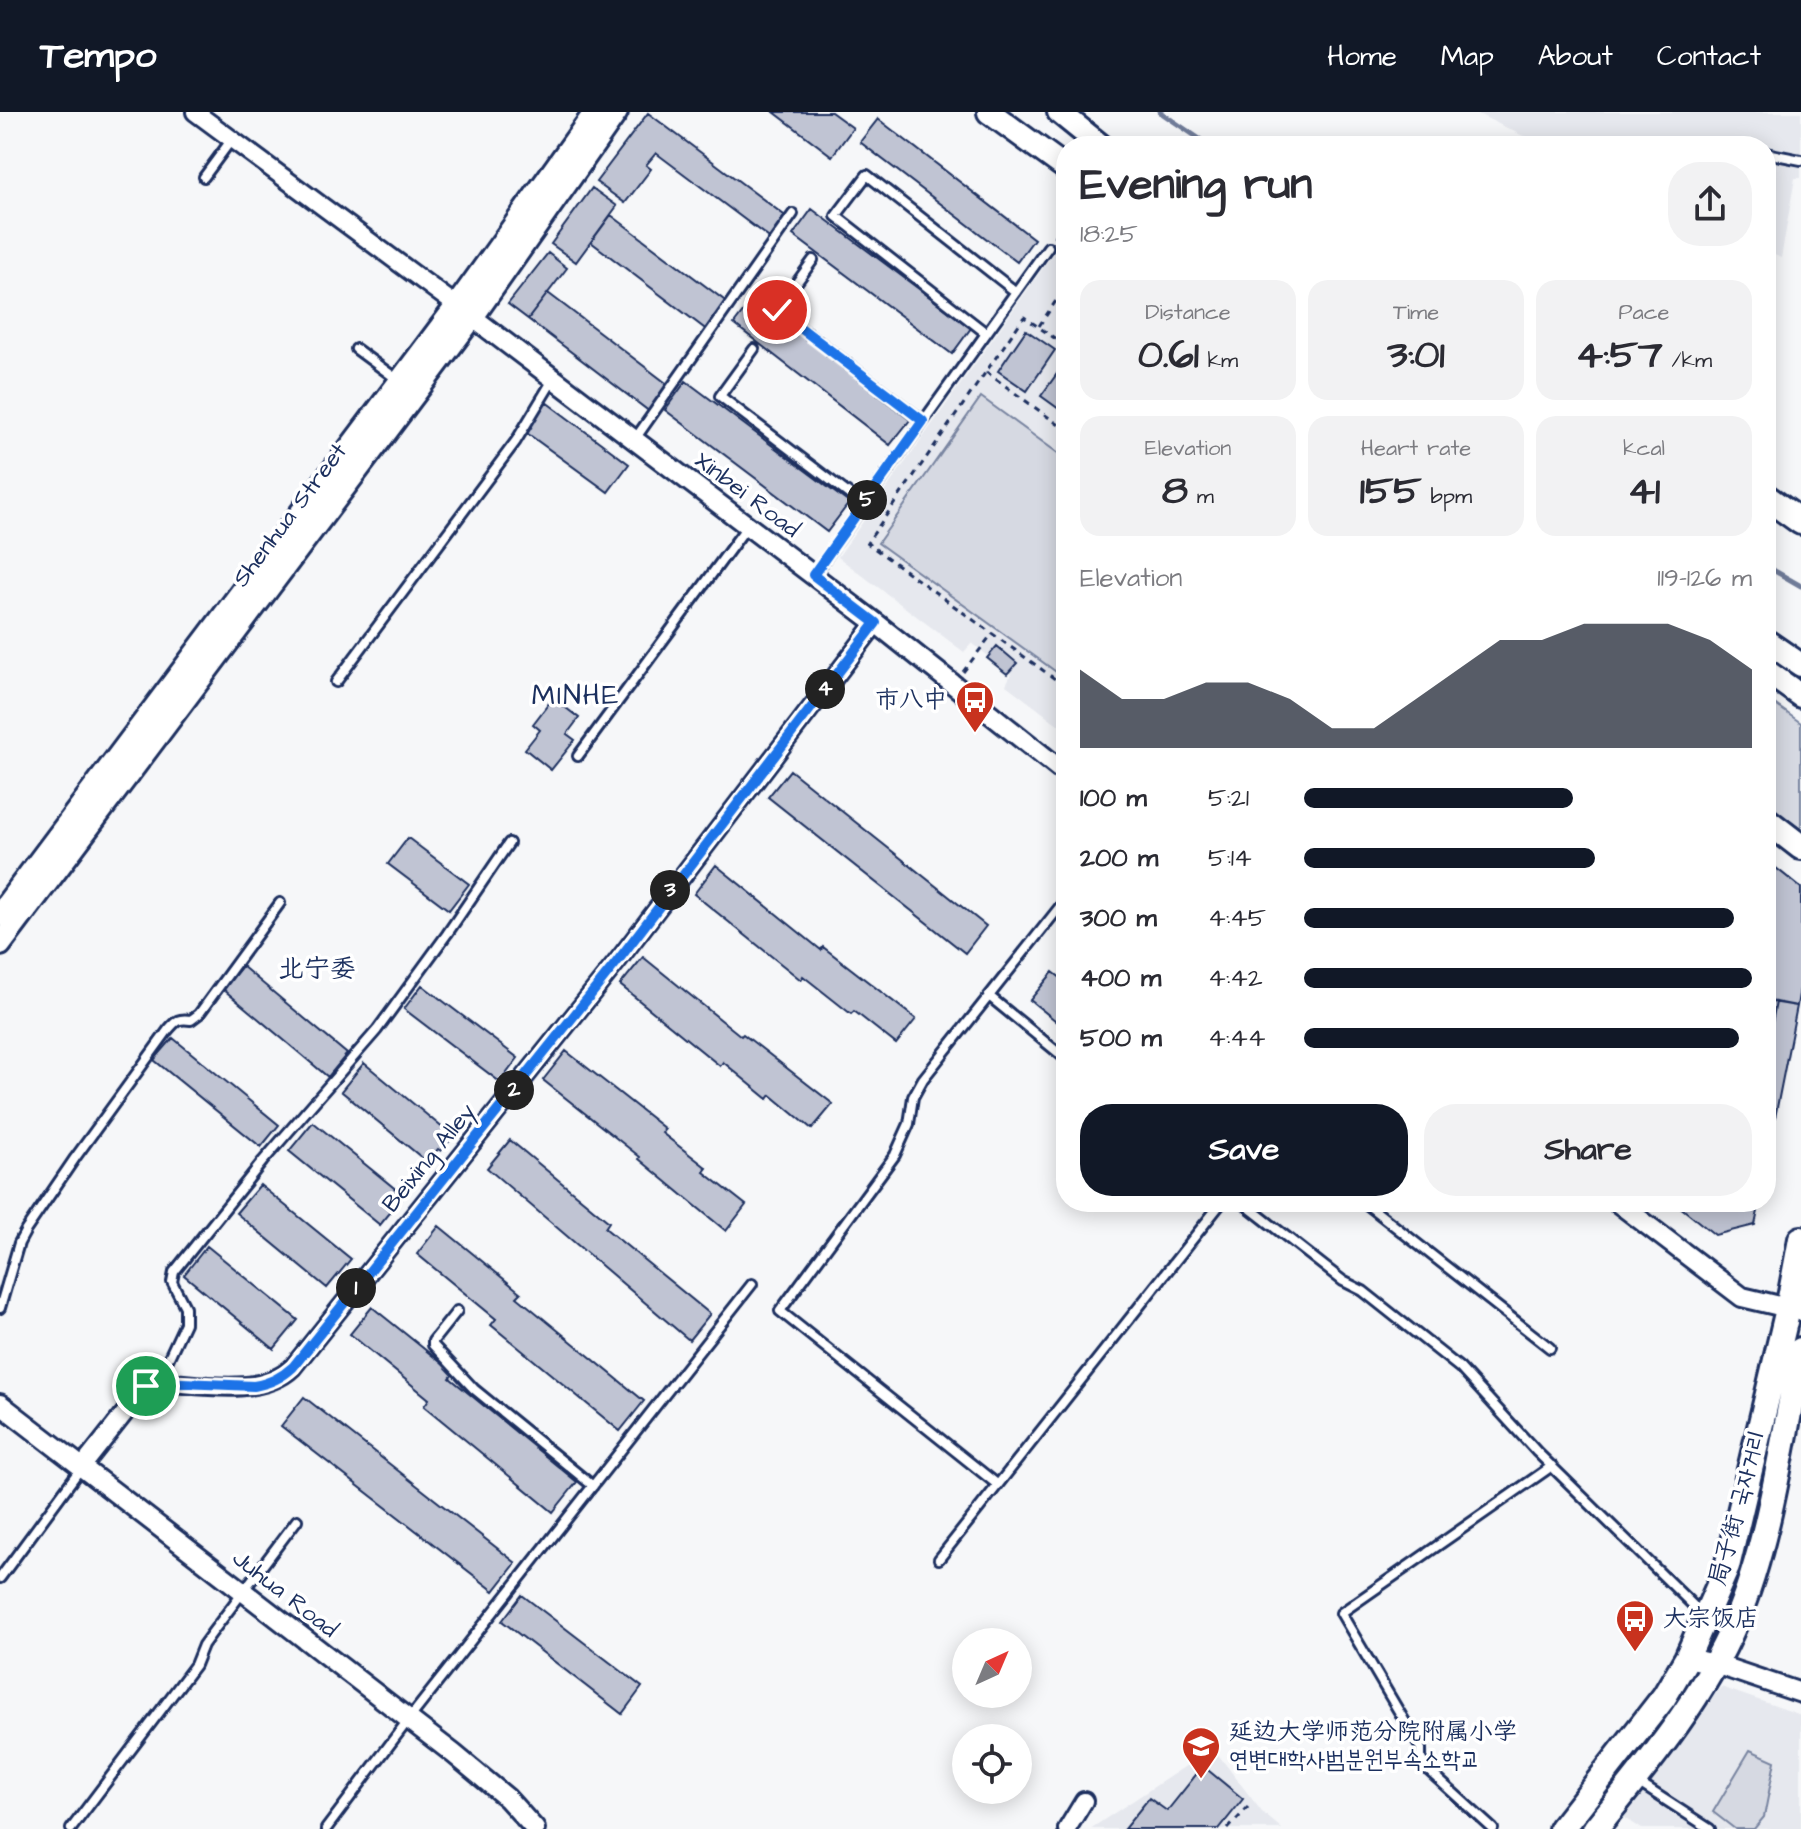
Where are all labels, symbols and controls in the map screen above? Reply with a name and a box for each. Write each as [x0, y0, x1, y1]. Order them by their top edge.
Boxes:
text: Tempo [40, 30, 156, 82]
text: Home [1327, 37, 1397, 76]
text: Map [1441, 37, 1494, 76]
text: About [1538, 37, 1613, 76]
text: Contact [1657, 37, 1761, 76]
text: Evening run [1080, 155, 1312, 216]
button: share [1668, 162, 1752, 246]
text: 18:25 [1080, 216, 1138, 252]
pin [743, 276, 811, 344]
icon: check [755, 288, 799, 332]
text: Distance [1145, 297, 1231, 328]
text: Time [1393, 297, 1439, 328]
text: Pace [1618, 297, 1670, 328]
text: 0.61 [1138, 328, 1199, 383]
text: 3:01 [1387, 328, 1445, 383]
text: 4:57 [1576, 328, 1663, 383]
text: km [1199, 345, 1238, 376]
text: /km [1663, 345, 1712, 376]
text: Elevation [1145, 433, 1231, 464]
text: Heart rate [1361, 433, 1471, 464]
text: kcal [1623, 433, 1665, 464]
street label: Shenhua Street [225, 436, 356, 594]
street label: Xinbei Road [687, 444, 807, 546]
text: 8 [1162, 464, 1188, 519]
text: 155 [1360, 464, 1422, 519]
text: 41 [1628, 464, 1660, 519]
pin: 5 [847, 480, 887, 520]
text: m [1188, 481, 1214, 512]
text: bpm [1422, 481, 1472, 512]
text: 5 [859, 484, 875, 515]
text: Elevation [1080, 560, 1182, 596]
text: 119–126 m [1657, 560, 1752, 596]
pin: 4 [805, 669, 845, 709]
text: 4 [818, 673, 832, 704]
district label: MINHE [532, 676, 620, 715]
bus stop icon: 市八中 [954, 679, 996, 734]
place label: 市八中 [875, 683, 947, 717]
text: 100 m [1080, 780, 1147, 816]
text: 5:21 [1208, 780, 1249, 816]
text: 200 m [1080, 840, 1158, 876]
text: 5:14 [1208, 840, 1252, 876]
pin: 3 [650, 870, 690, 910]
text: 3 [664, 874, 676, 905]
text: 300 m [1080, 900, 1157, 936]
text: 4:45 [1208, 900, 1266, 936]
district label: 北宁委 [278, 951, 356, 987]
text: 400 m [1080, 960, 1161, 996]
text: 4:42 [1208, 960, 1263, 996]
text: 500 m [1080, 1020, 1162, 1056]
text: 4:44 [1208, 1020, 1265, 1056]
pin: 2 [494, 1070, 534, 1110]
text: 2 [508, 1074, 520, 1105]
street label: Beixing Alley [374, 1096, 484, 1220]
button: Save [1080, 1104, 1408, 1196]
button: Share [1424, 1104, 1752, 1196]
pin: 1 [336, 1268, 376, 1308]
text: 1 [355, 1272, 357, 1303]
pin [112, 1352, 180, 1420]
icon: arrive [124, 1364, 168, 1408]
street label: 局子街 국자거리 [1701, 1427, 1775, 1589]
street label: Juhua Road [225, 1542, 345, 1646]
bus stop icon: 大宗饭店 [1614, 1598, 1656, 1653]
place label: 大宗饭店 [1663, 1602, 1759, 1636]
north arrow [952, 1628, 1032, 1708]
map controls [952, 1628, 1032, 1804]
place label: 延边大学师范分院附属小学 연변대학사범분원부속소학교 [1229, 1715, 1517, 1777]
button: locate [952, 1724, 1032, 1804]
school or university icon: 延边大学师范分院附属小学 연변대학사범분원부속소학교 [1180, 1725, 1222, 1780]

